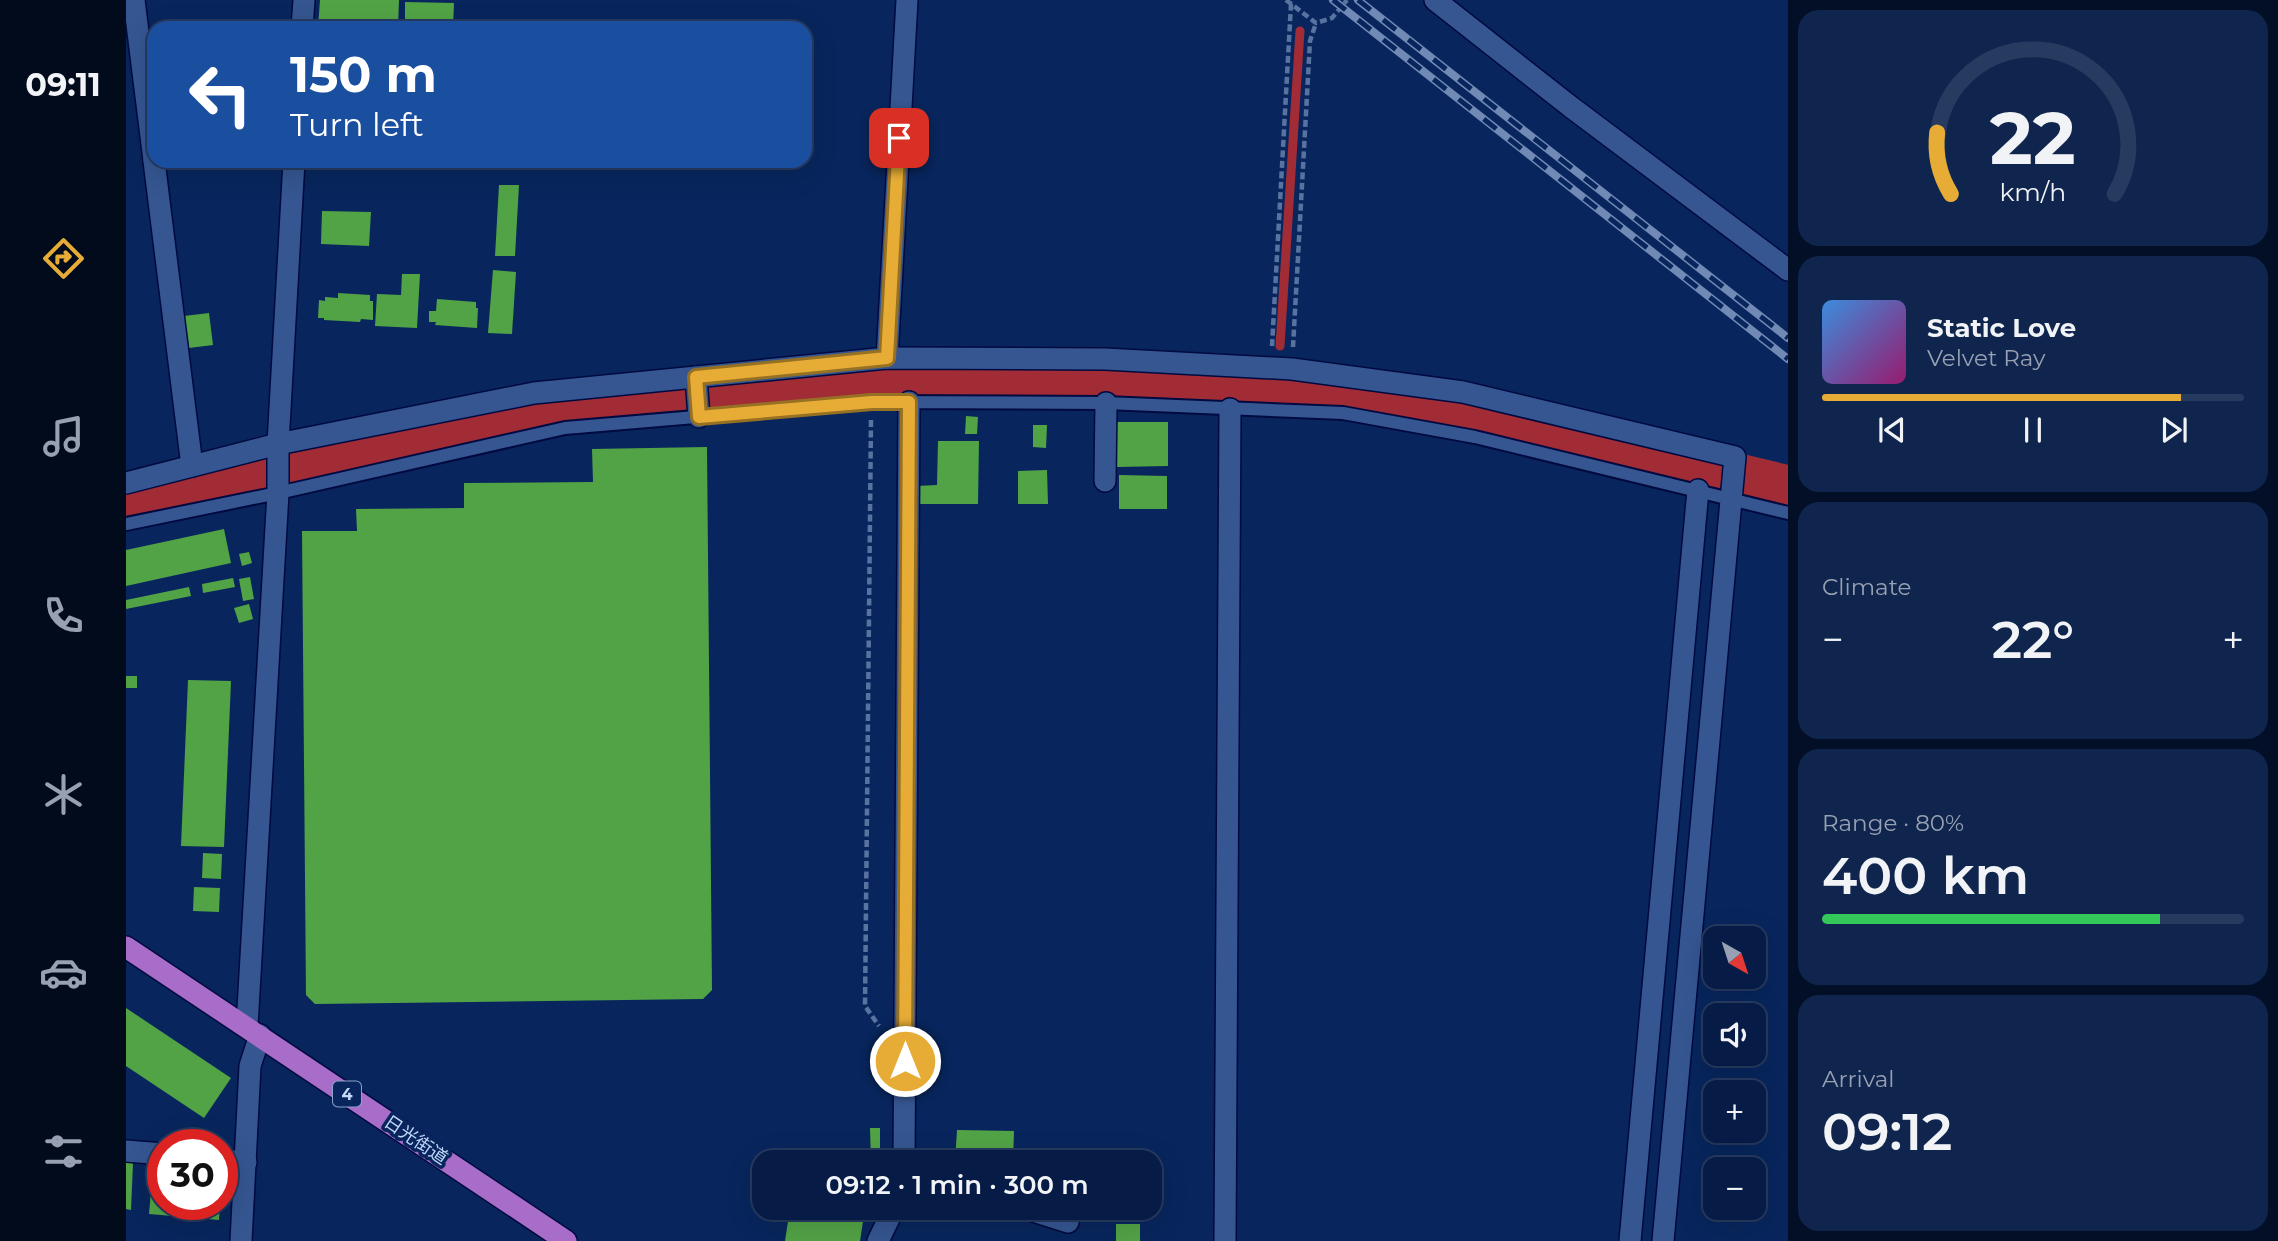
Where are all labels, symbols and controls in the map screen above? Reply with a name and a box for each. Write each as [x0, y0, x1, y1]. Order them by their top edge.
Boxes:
text: 150 m [290, 45, 437, 104]
icon: left [175, 49, 266, 140]
text: 09:11 [25, 65, 101, 104]
text: 22 [1990, 94, 2076, 182]
text: Turn left [290, 105, 424, 144]
pin [869, 108, 929, 168]
icon: arrive [880, 119, 918, 157]
text: km/h [2000, 177, 2066, 207]
icon: directions [39, 234, 88, 283]
text: Static Love [1927, 312, 2076, 344]
text: Velvet Ray [1927, 344, 2045, 372]
icon: previous [1873, 411, 1911, 449]
icon: pause [2014, 411, 2052, 449]
icon: next [2155, 411, 2193, 449]
icon: music [39, 412, 88, 461]
text: Climate [1822, 573, 1911, 601]
icon: phone [39, 591, 88, 640]
text: 22° [1992, 608, 2074, 671]
text: − [1822, 616, 1844, 663]
text: + [2222, 616, 2244, 663]
icon: climate [39, 770, 88, 819]
text: Range · 80% [1822, 809, 1964, 837]
text: 400 km [1822, 844, 2029, 907]
north arrow [1703, 926, 1766, 989]
map controls [1703, 926, 1766, 1220]
icon: car [39, 948, 88, 997]
button: sound [1703, 1003, 1766, 1066]
position arrow [868, 1024, 942, 1098]
text: Arrival [1822, 1065, 1895, 1093]
button: + [1703, 1080, 1766, 1143]
road number: 4 [333, 1082, 361, 1106]
text: 09:12 [1822, 1100, 1952, 1163]
street label: 日光街道 [380, 1111, 452, 1169]
icon: filters [39, 1127, 88, 1176]
speed limit sign: 30 [147, 1129, 238, 1220]
button: − [1703, 1157, 1766, 1220]
text: 09:12 · 1 min · 300 m [825, 1169, 1089, 1201]

